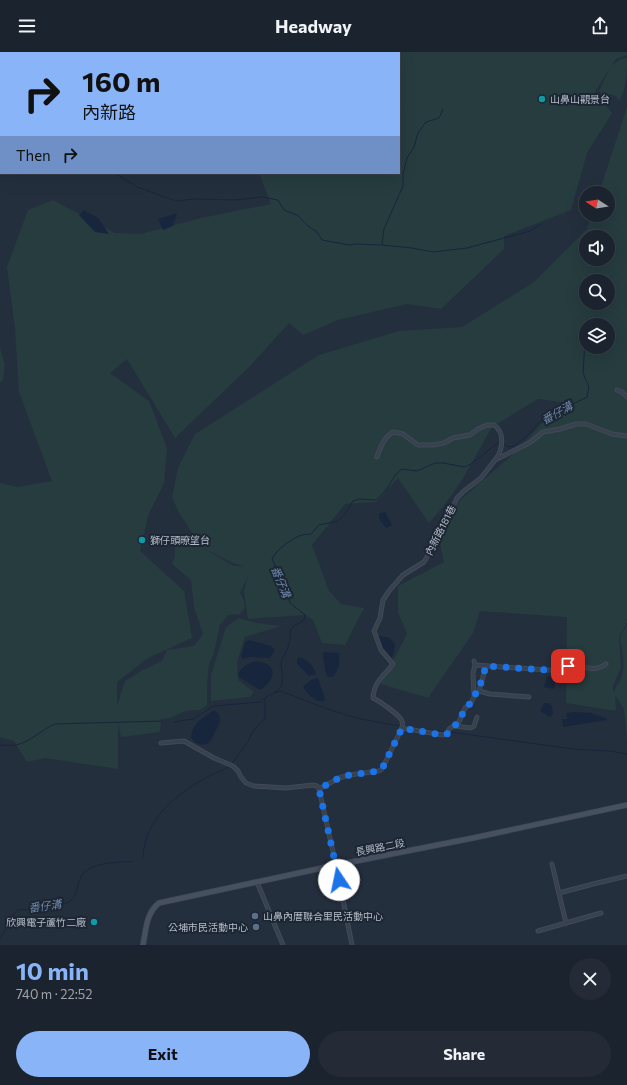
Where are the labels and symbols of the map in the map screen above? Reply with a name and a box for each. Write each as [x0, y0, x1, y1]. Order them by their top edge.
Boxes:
place label: 山鼻山觀景台 [550, 93, 610, 105]
marker: 山鼻山觀景台 [537, 94, 547, 104]
north arrow [579, 186, 615, 222]
water label: 番仔溝 [539, 398, 576, 426]
street label: 內新路181巷 [422, 503, 458, 557]
place label: 獅仔頭暸望台 [150, 534, 210, 546]
marker: 獅仔頭暸望台 [137, 535, 147, 545]
water label: 番仔溝 [269, 564, 294, 601]
pin [551, 649, 585, 683]
street label: 長興路二段 [354, 836, 406, 858]
position arrow [318, 859, 360, 901]
water label: 番仔溝 [28, 896, 64, 914]
place label: 山鼻內厝聯合里民活動中心 [263, 910, 383, 922]
marker: 山鼻內厝聯合里民活動中心 [250, 911, 260, 921]
place label: 欣興電子蘆竹二廠 [6, 916, 86, 928]
marker: 欣興電子蘆竹二廠 [89, 917, 99, 927]
place label: 公埔市民活動中心 [168, 921, 248, 933]
marker: 公埔市民活動中心 [251, 922, 261, 932]

